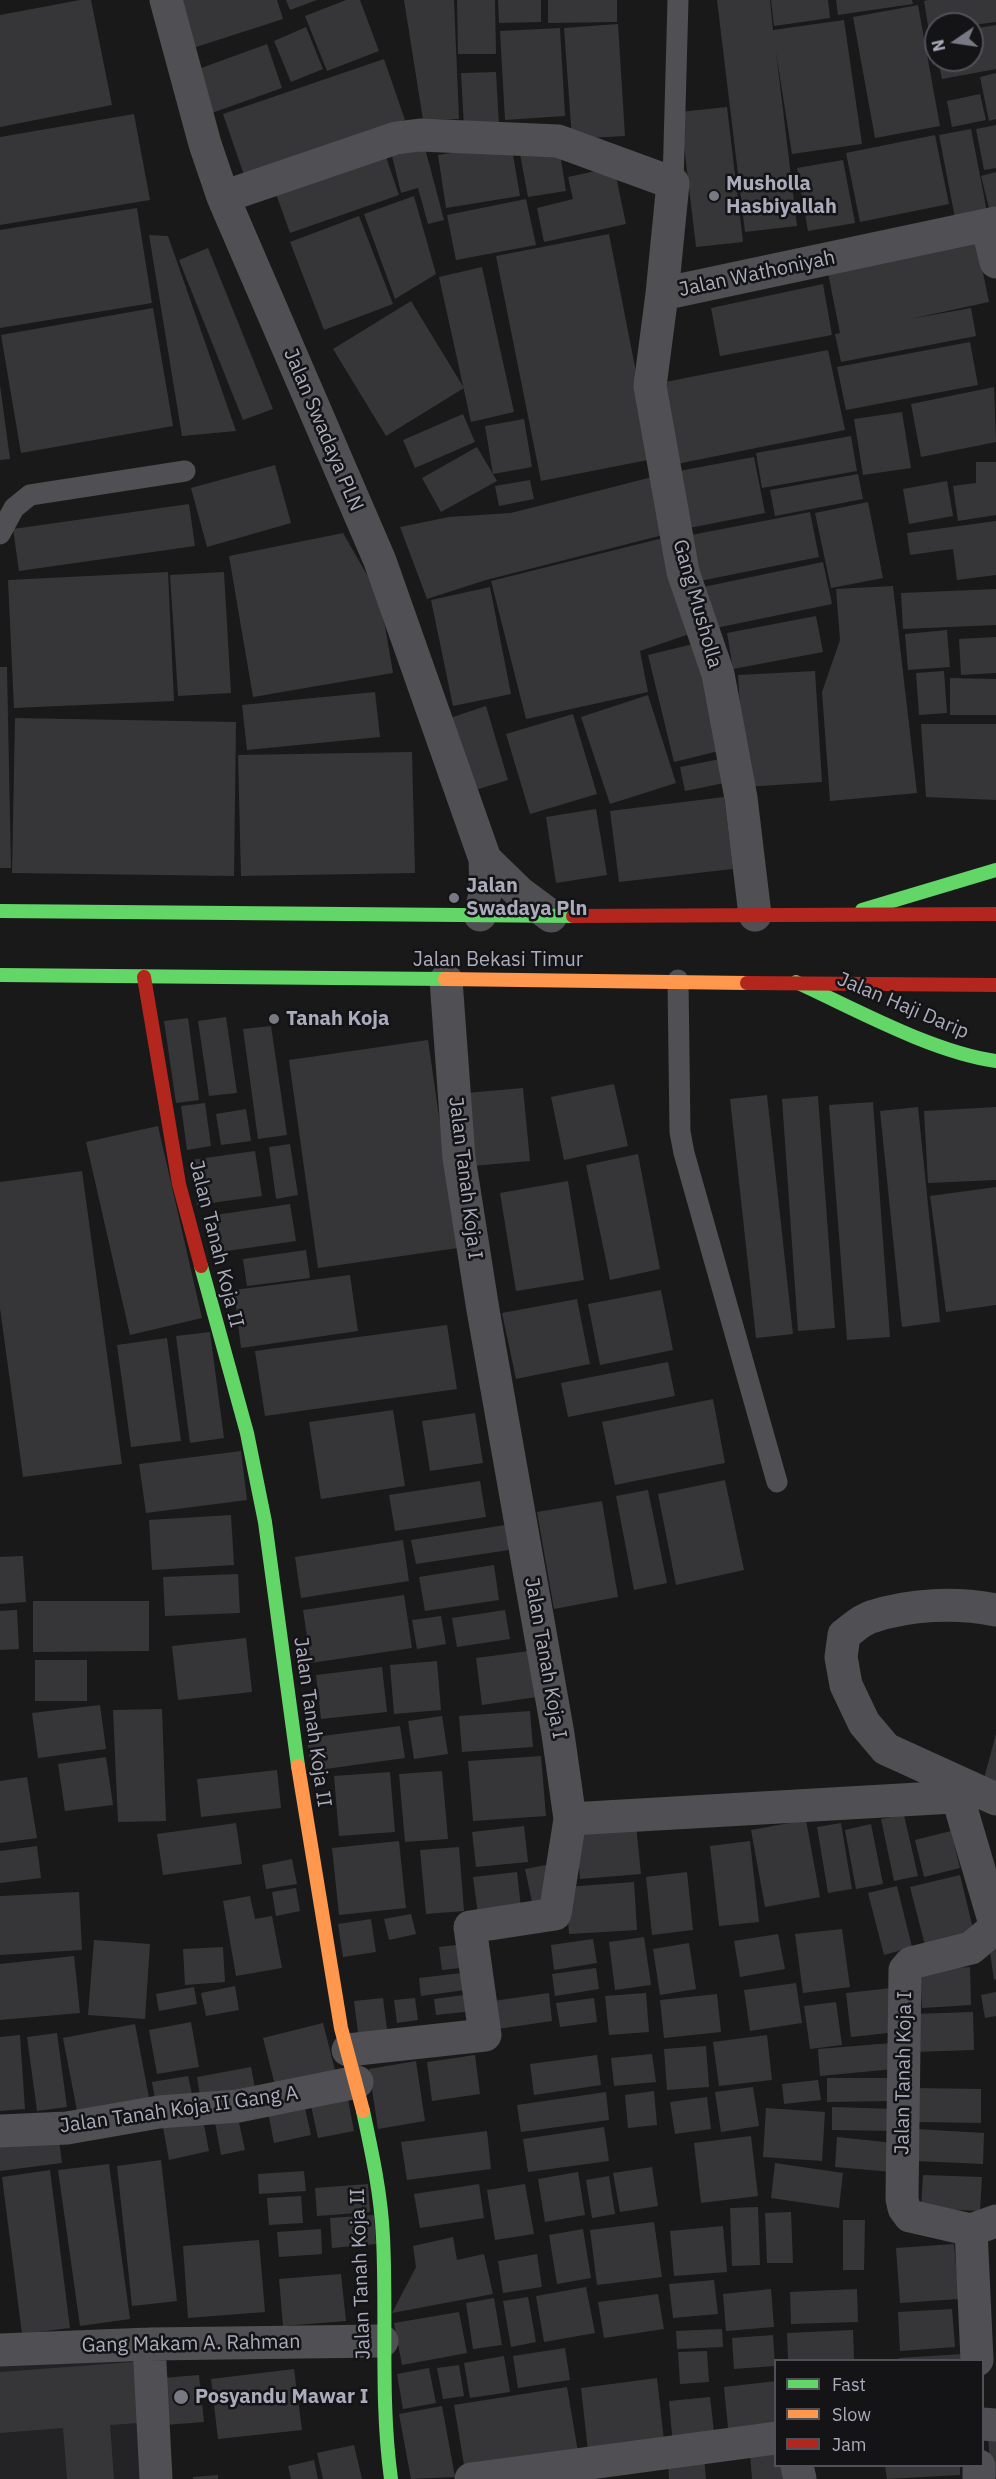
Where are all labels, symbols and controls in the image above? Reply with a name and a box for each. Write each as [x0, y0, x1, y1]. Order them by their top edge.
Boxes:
north arrow [924, 12, 984, 72]
text: N [927, 38, 949, 53]
place label: Musholla Hasbiyallah [726, 172, 837, 219]
marker: Musholla Hasbiyallah [707, 189, 721, 203]
street label: Jalan Wathoniyah [677, 246, 837, 302]
street label: Jalan Swadaya PLN [278, 345, 368, 515]
street label: Gang Musholla [667, 537, 727, 671]
place label: Jalan Swadaya Pln [466, 874, 587, 921]
marker: Jalan Swadaya Pln [447, 891, 461, 905]
street label: Jalan Bekasi Timur [413, 948, 583, 972]
street label: Jalan Haji Darip [834, 967, 972, 1045]
place label: Tanah Koja [286, 1007, 389, 1031]
marker: Tanah Koja [267, 1012, 281, 1026]
street label: Jalan Tanah Koja I [443, 1095, 487, 1261]
street label: Jalan Tanah Koja II [184, 1158, 248, 1330]
street label: Jalan Tanah Koja I [519, 1575, 571, 1741]
street label: Jalan Tanah Koja II [288, 1635, 336, 1809]
street label: Jalan Tanah Koja I [891, 1991, 917, 2155]
street label: Jalan Tanah Koja II Gang A [58, 2081, 300, 2139]
street label: Jalan Tanah Koja II [346, 2188, 376, 2360]
street label: Gang Makam A. Rahman [81, 2330, 301, 2358]
legend [774, 2359, 984, 2467]
text: Fast [832, 2373, 866, 2396]
place label: Posyandu Mawar I [195, 2385, 368, 2409]
marker: Posyandu Mawar I [172, 2388, 190, 2406]
text: Slow [832, 2403, 871, 2426]
text: Jam [832, 2433, 867, 2456]

